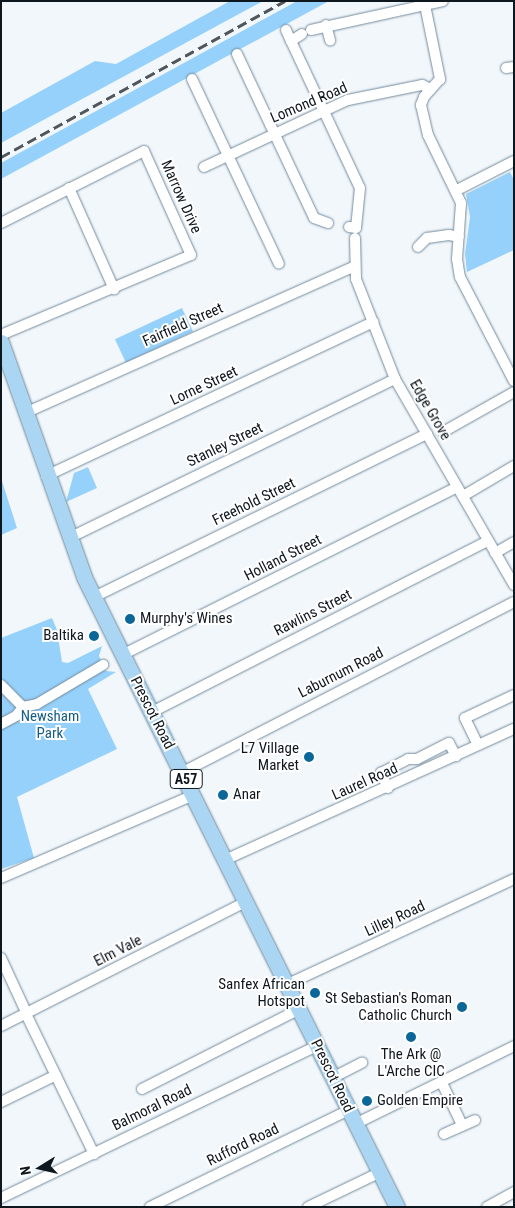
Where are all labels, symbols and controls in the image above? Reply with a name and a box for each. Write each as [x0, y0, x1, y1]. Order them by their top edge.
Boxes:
street label: Lomond Road [268, 79, 350, 127]
street label: Marrow Drive [157, 158, 205, 236]
street label: Fairfield Street [140, 299, 226, 351]
street label: Lorne Street [168, 363, 240, 409]
street label: Edge Grove [406, 377, 454, 443]
street label: Stanley Street [184, 419, 266, 471]
street label: Freehold Street [210, 474, 298, 530]
street label: Holland Street [241, 531, 325, 585]
street label: Rawlins Street [271, 586, 355, 640]
place label: Murphy's Wines [140, 610, 232, 628]
marker: Murphy's Wines [124, 613, 136, 625]
place label: Baltika [43, 627, 84, 645]
marker: Baltika [88, 630, 100, 642]
street label: Laburnum Road [296, 644, 386, 702]
street label: Prescot Road [126, 674, 178, 752]
park label: Newsham Park [21, 707, 79, 742]
place label: L7 Village Market [241, 739, 299, 774]
marker: L7 Village Market [303, 751, 315, 763]
street label: Laurel Road [329, 760, 401, 804]
road number: A57 [168, 768, 204, 791]
place label: Anar [233, 786, 261, 804]
marker: Anar [217, 789, 229, 801]
street label: Lilley Road [362, 897, 428, 941]
street label: Elm Vale [91, 931, 145, 971]
place label: Sanfex African Hotspot [218, 975, 305, 1010]
marker: Sanfex African Hotspot [309, 987, 321, 999]
place label: St Sebastian's Roman Catholic Church [325, 989, 452, 1024]
marker: St Sebastian's Roman Catholic Church [456, 1001, 468, 1013]
marker: The Ark @ L'Arche CIC [405, 1031, 417, 1043]
street label: Prescot Road [307, 1037, 357, 1115]
place label: The Ark @ L'Arche CIC [377, 1045, 445, 1080]
street label: Balmoral Road [109, 1081, 195, 1135]
place label: Golden Empire [377, 1092, 463, 1110]
marker: Golden Empire [361, 1095, 373, 1107]
street label: Rufford Road [204, 1120, 282, 1170]
north arrow [15, 1143, 65, 1193]
text: N [17, 1165, 34, 1176]

